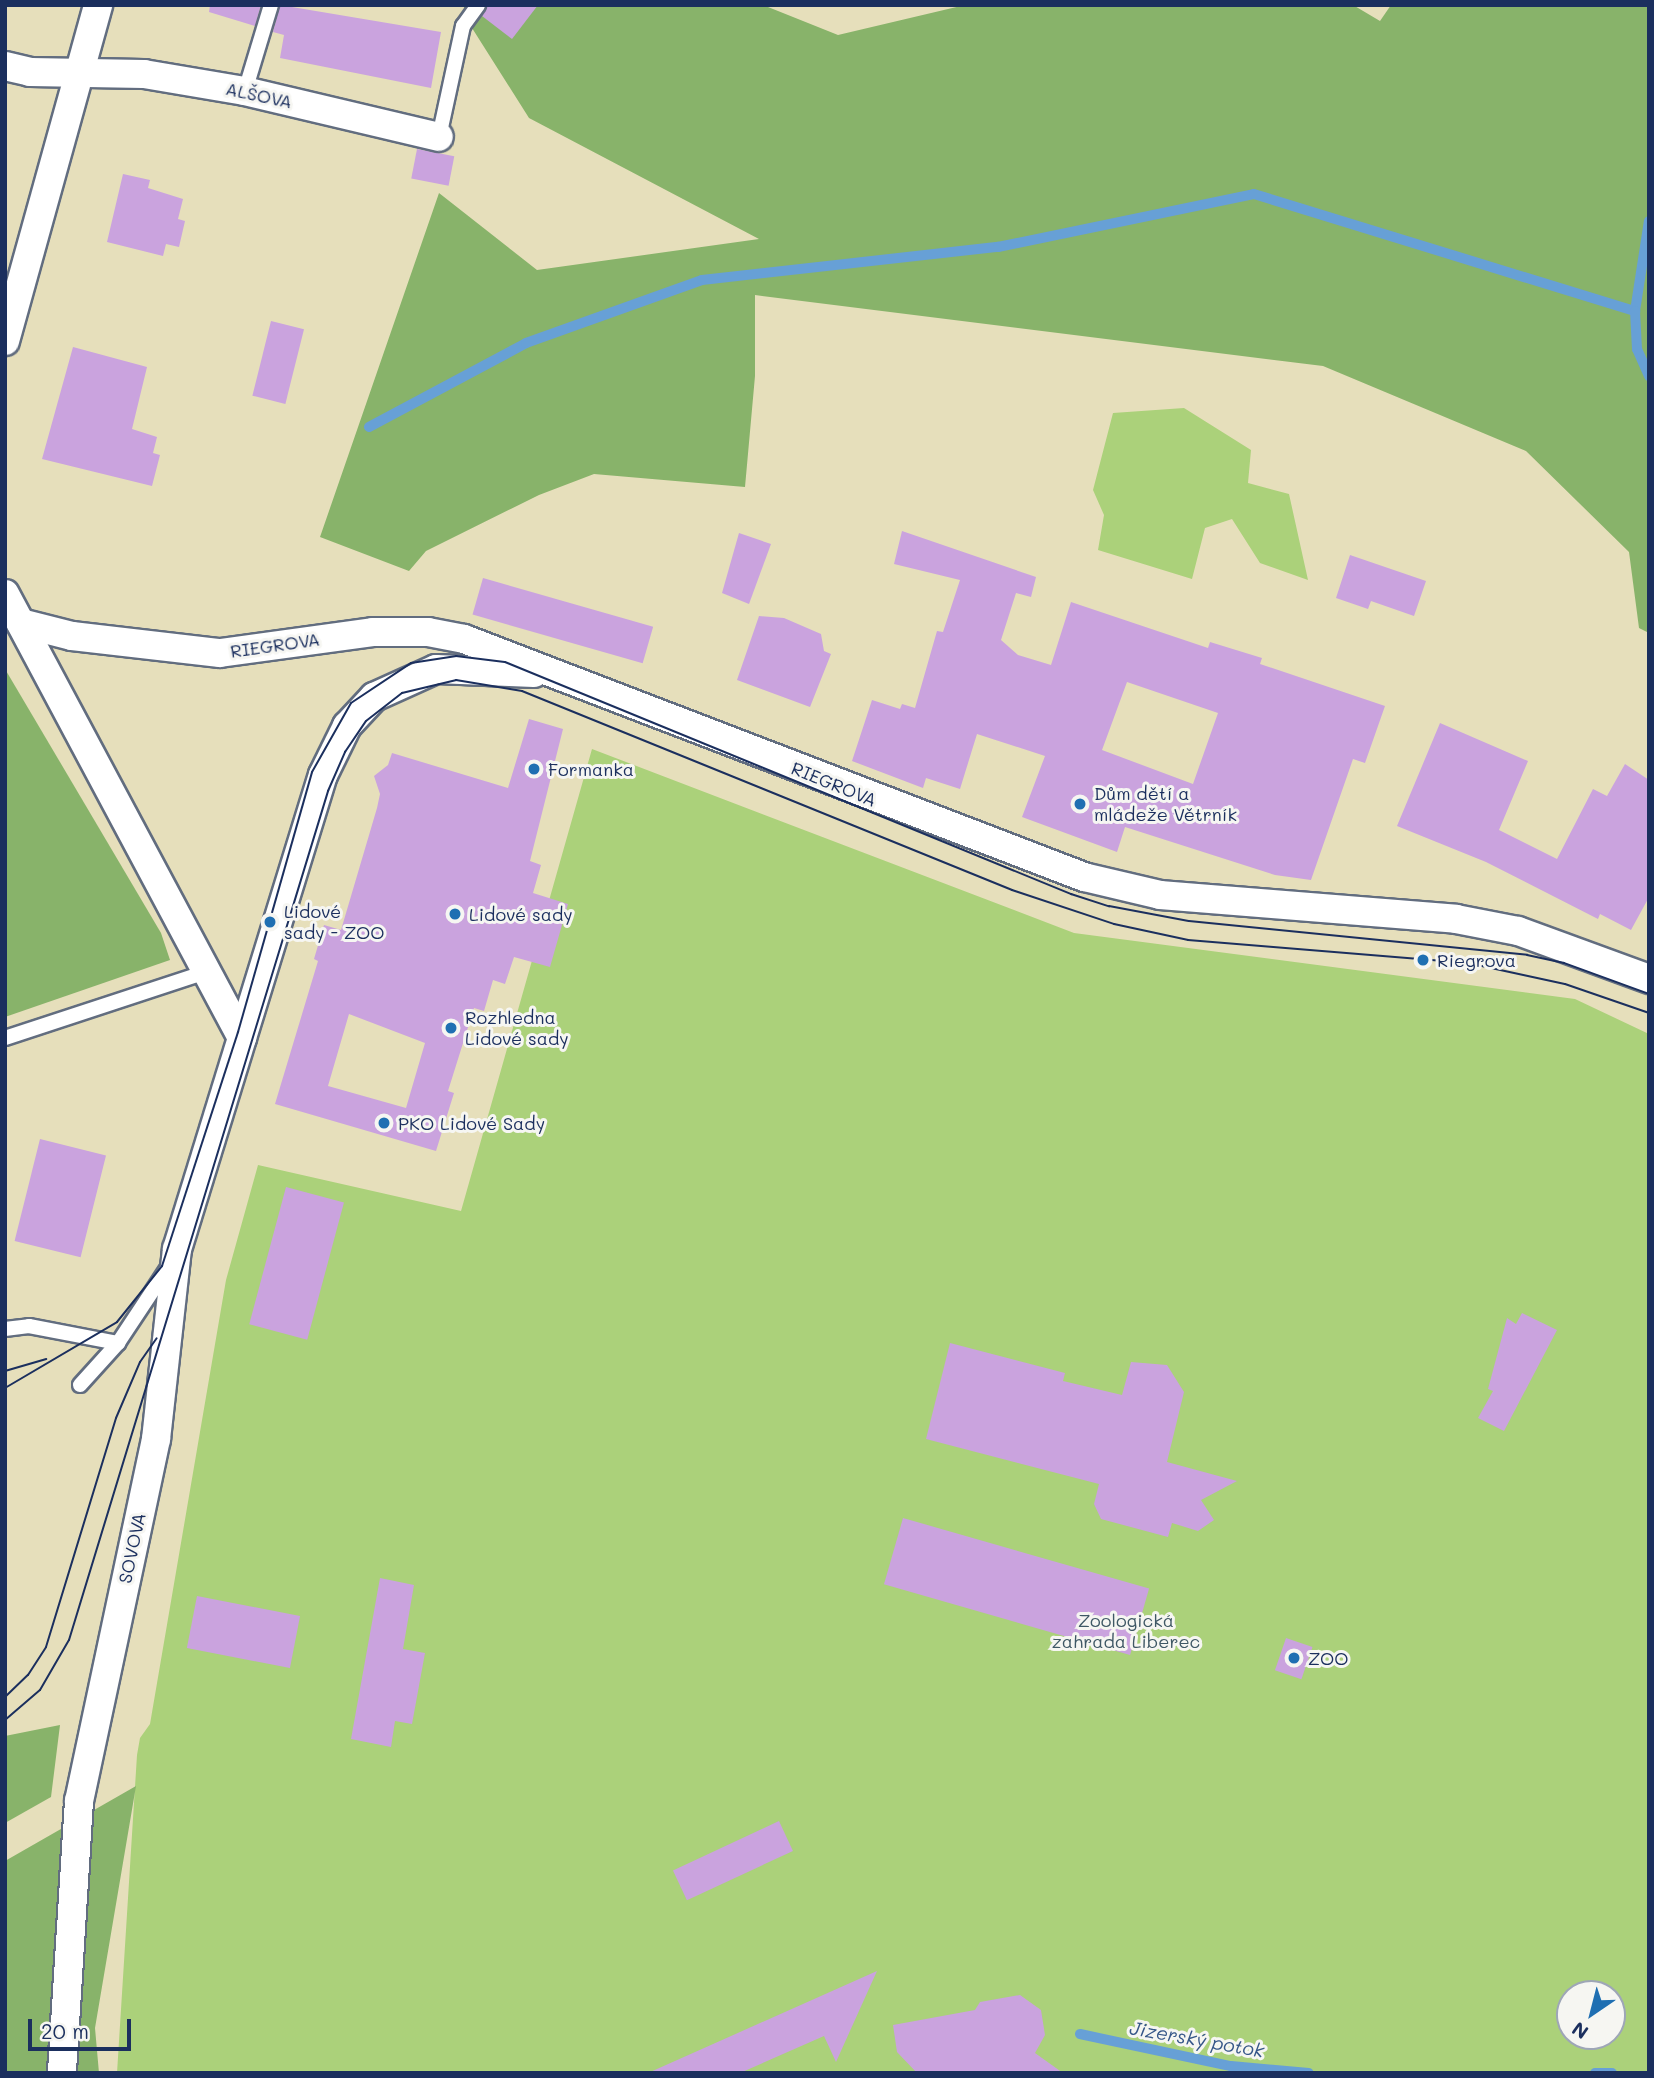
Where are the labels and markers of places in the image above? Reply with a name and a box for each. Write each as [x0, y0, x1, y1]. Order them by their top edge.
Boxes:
place label: Formanka [548, 758, 634, 780]
marker: Formanka [526, 761, 542, 777]
place label: Dům dětí a mládeže Větrník [1094, 783, 1237, 826]
marker: Dům dětí a mládeže Větrník [1072, 796, 1088, 812]
place label: Lidové sady - ZOO [284, 901, 385, 944]
place label: Lidové sady [469, 903, 573, 925]
marker: Lidové sady [447, 906, 463, 922]
marker: Lidové sady - ZOO [262, 914, 278, 930]
place label: Riegrova [1437, 949, 1516, 971]
marker: Riegrova [1415, 952, 1431, 968]
place label: Rozhledna Lidové sady [465, 1007, 569, 1050]
marker: Rozhledna Lidové sady [443, 1020, 459, 1036]
place label: PKO Lidové Sady [398, 1112, 545, 1134]
marker: PKO Lidové Sady [376, 1115, 392, 1131]
place label: ZOO [1308, 1647, 1349, 1669]
marker: ZOO [1286, 1650, 1302, 1666]

